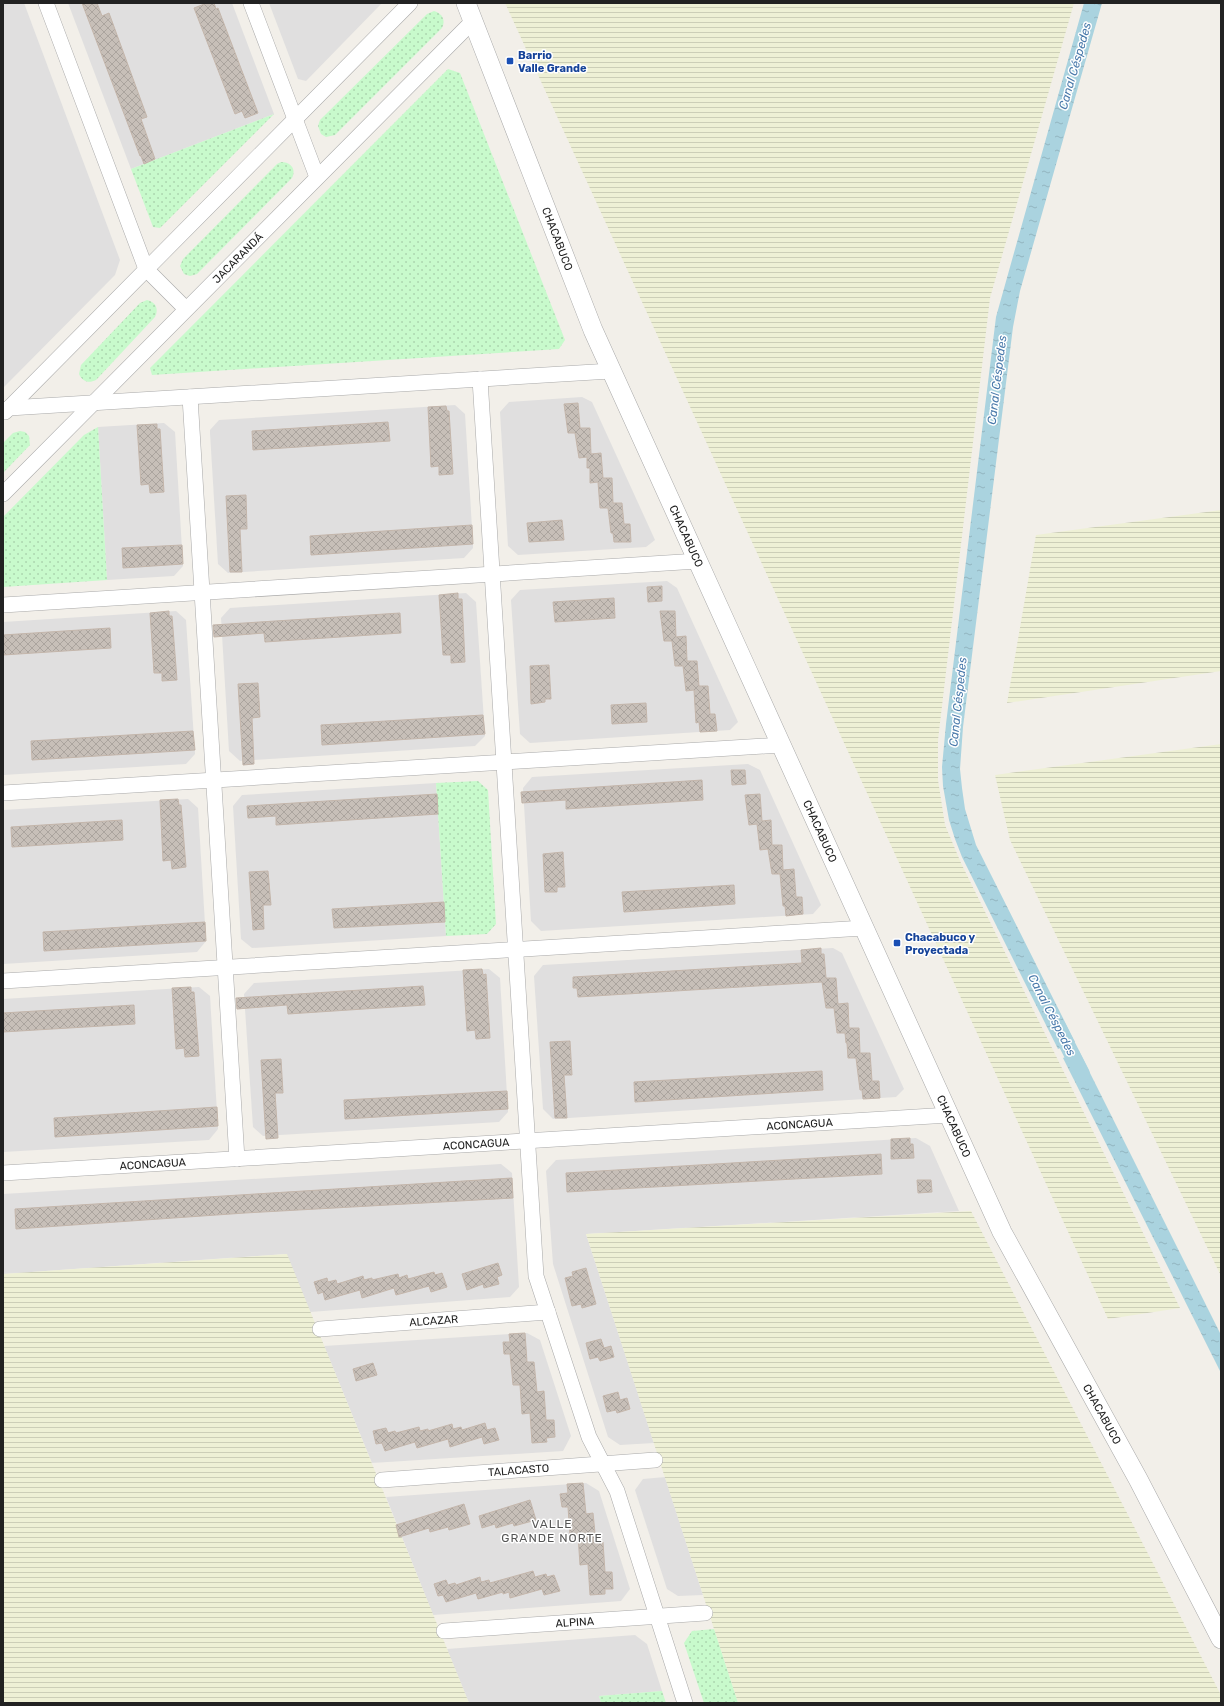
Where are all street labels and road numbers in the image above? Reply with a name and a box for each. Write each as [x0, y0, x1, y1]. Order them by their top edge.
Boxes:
street label: CHACABUCO [539, 205, 576, 272]
street label: JACARANDÁ [210, 229, 266, 286]
street label: CHACABUCO [667, 503, 706, 569]
street label: CHACABUCO [800, 798, 840, 864]
street label: CHACABUCO [934, 1093, 974, 1159]
street label: ACONCAGUA [766, 1116, 834, 1133]
street label: ACONCAGUA [442, 1135, 510, 1153]
street label: ACONCAGUA [119, 1155, 187, 1172]
street label: ALCAZAR [409, 1312, 459, 1329]
street label: CHACABUCO [1080, 1382, 1124, 1446]
street label: TALACASTO [488, 1461, 550, 1479]
street label: ALPINA [555, 1614, 595, 1630]

